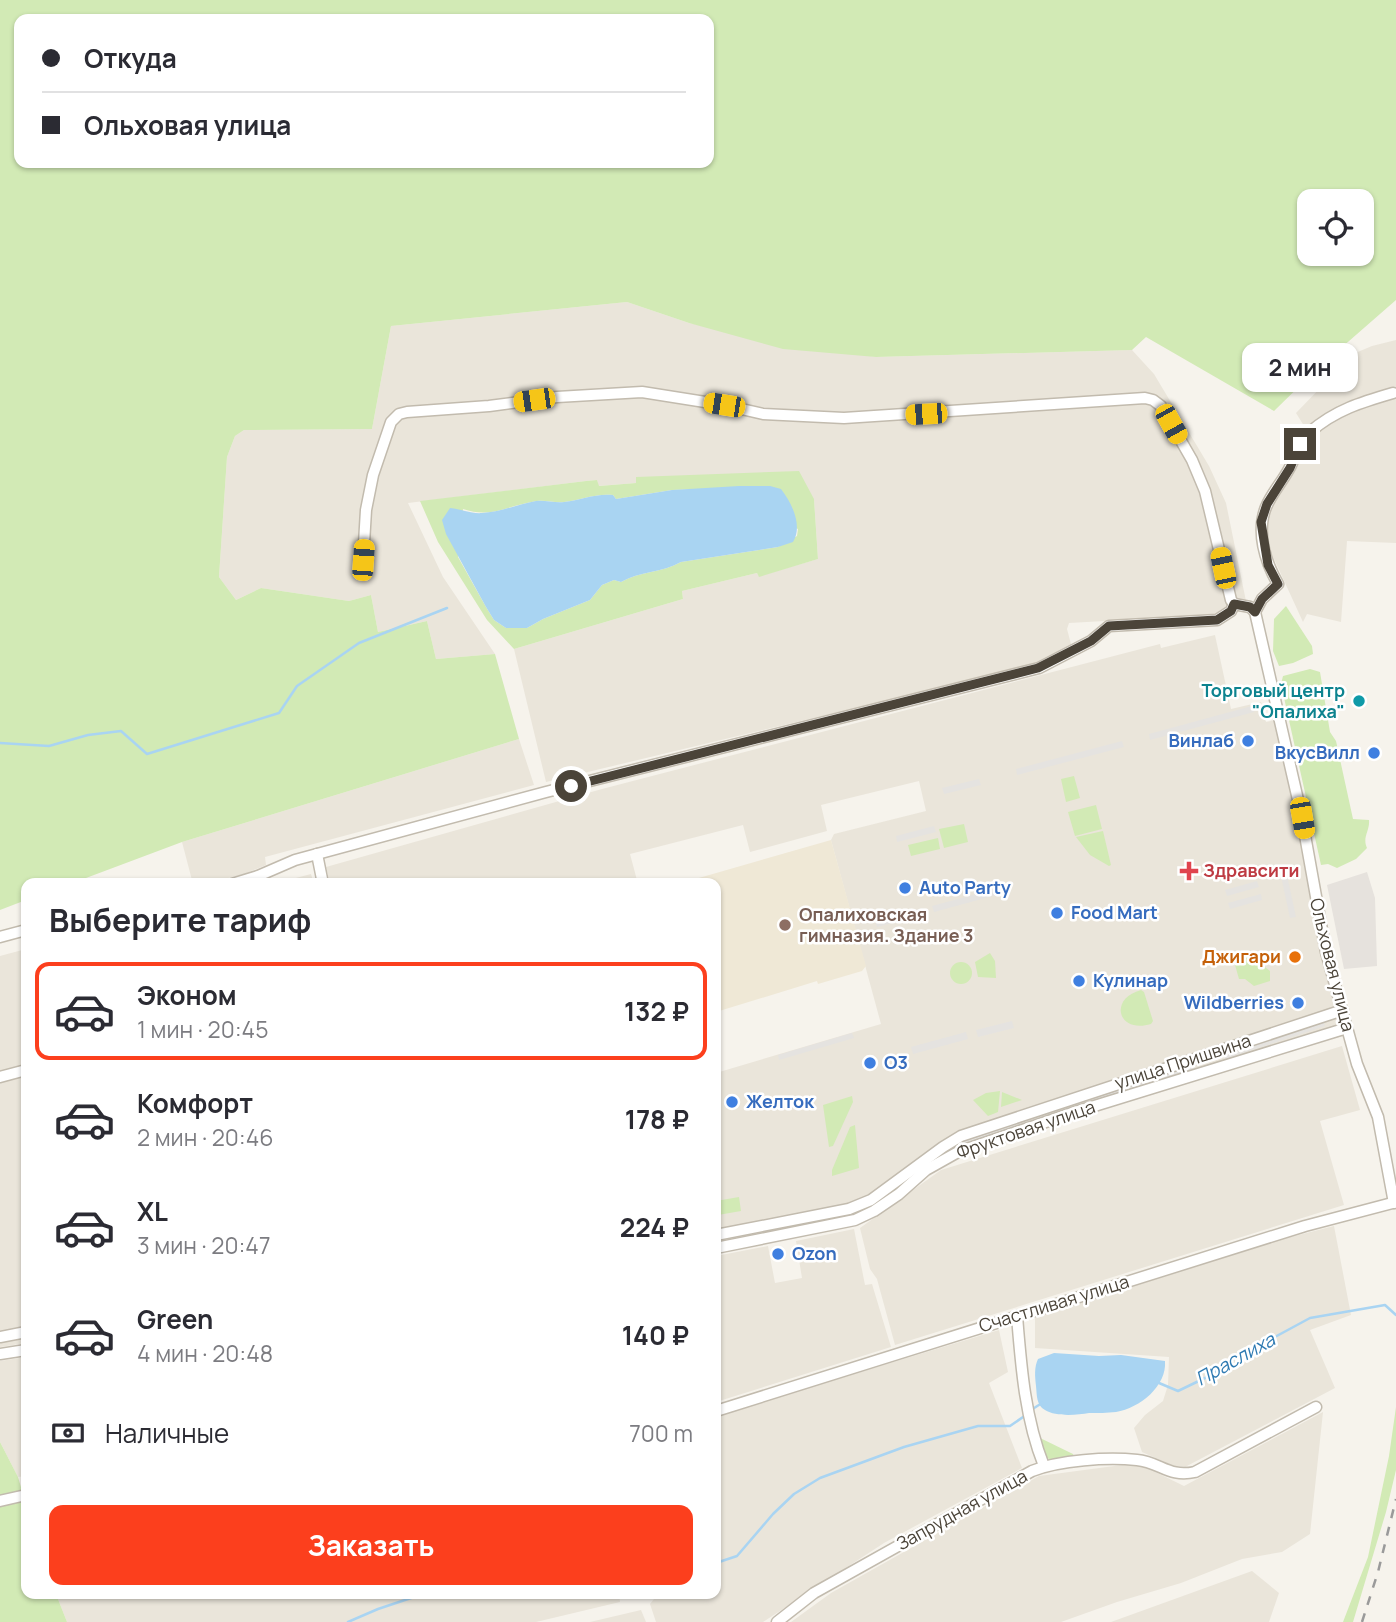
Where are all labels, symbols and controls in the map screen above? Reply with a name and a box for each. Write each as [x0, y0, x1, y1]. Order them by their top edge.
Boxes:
text: Откуда [84, 40, 177, 76]
text: Ольховая улица [84, 107, 291, 143]
map controls [1297, 189, 1374, 266]
button: locate [1297, 189, 1374, 266]
callout: 2 мин [1242, 342, 1358, 392]
text: 2 мин [1268, 351, 1332, 383]
car [512, 387, 557, 413]
car [702, 391, 747, 419]
car [1152, 401, 1191, 447]
car [905, 402, 948, 426]
route end [1284, 428, 1316, 460]
car [352, 538, 375, 582]
car [1209, 545, 1238, 591]
place label: Торговый центр "Опалиха" [1201, 678, 1345, 723]
marker: Торговый центр "Опалиха" [1351, 693, 1367, 709]
place label: Винлаб [1168, 728, 1234, 752]
marker: Винлаб [1240, 733, 1256, 749]
place label: ВкусВилл [1275, 740, 1360, 764]
marker: ВкусВилл [1366, 745, 1382, 761]
route start [555, 770, 587, 802]
car [1289, 795, 1316, 841]
place label: Здравсити [1203, 858, 1299, 882]
marker: Здравсити [1181, 863, 1197, 879]
place label: Auto Party [919, 875, 1011, 899]
marker: Auto Party [897, 880, 913, 896]
street label: Ольховая улица [1305, 895, 1361, 1034]
text: Выберите тариф [49, 898, 311, 942]
place label: Food Mart [1071, 900, 1158, 924]
place label: Опалиховская гимназия. Здание 3 [799, 902, 974, 947]
marker: Food Mart [1049, 905, 1065, 921]
marker: Опалиховская гимназия. Здание 3 [777, 917, 793, 933]
place label: Джигари [1202, 944, 1281, 968]
marker: Джигари [1287, 949, 1303, 965]
place label: Кулинар [1093, 968, 1168, 992]
marker: Кулинар [1071, 973, 1087, 989]
text: Эконом [137, 977, 237, 1013]
icon: car [53, 980, 116, 1043]
place label: Wildberries [1184, 990, 1284, 1014]
text: 132 ₽ [624, 993, 689, 1029]
marker: Wildberries [1290, 995, 1306, 1011]
text: 1 мин · 20:45 [137, 1013, 268, 1045]
street label: улица Пришвина [1111, 1028, 1254, 1094]
place label: О3 [884, 1050, 908, 1074]
marker: О3 [862, 1055, 878, 1071]
text: Комфорт [137, 1085, 253, 1121]
icon: car [53, 1088, 116, 1151]
place label: Желток [746, 1089, 815, 1113]
marker: Желток [724, 1094, 740, 1110]
street label: Фруктовая улица [953, 1094, 1098, 1164]
text: 178 ₽ [625, 1101, 689, 1137]
text: 2 мин · 20:46 [137, 1121, 274, 1153]
text: XL [137, 1193, 168, 1229]
icon: car [53, 1196, 116, 1259]
text: 224 ₽ [620, 1209, 689, 1245]
text: 3 мин · 20:47 [137, 1229, 270, 1261]
place label: Ozon [792, 1241, 837, 1265]
marker: Ozon [770, 1246, 786, 1262]
street label: Счастливая улица [976, 1269, 1132, 1337]
text: Green [137, 1301, 213, 1337]
icon: car [53, 1304, 116, 1367]
text: 140 ₽ [622, 1317, 689, 1353]
water label: Праслиха [1191, 1326, 1281, 1391]
text: 4 мин · 20:48 [137, 1337, 273, 1369]
icon: cash [49, 1414, 87, 1452]
text: Наличные [105, 1415, 229, 1451]
text: 700 m [629, 1417, 693, 1449]
street label: Запрудная улица [892, 1463, 1031, 1555]
button: Заказать [49, 1505, 693, 1585]

